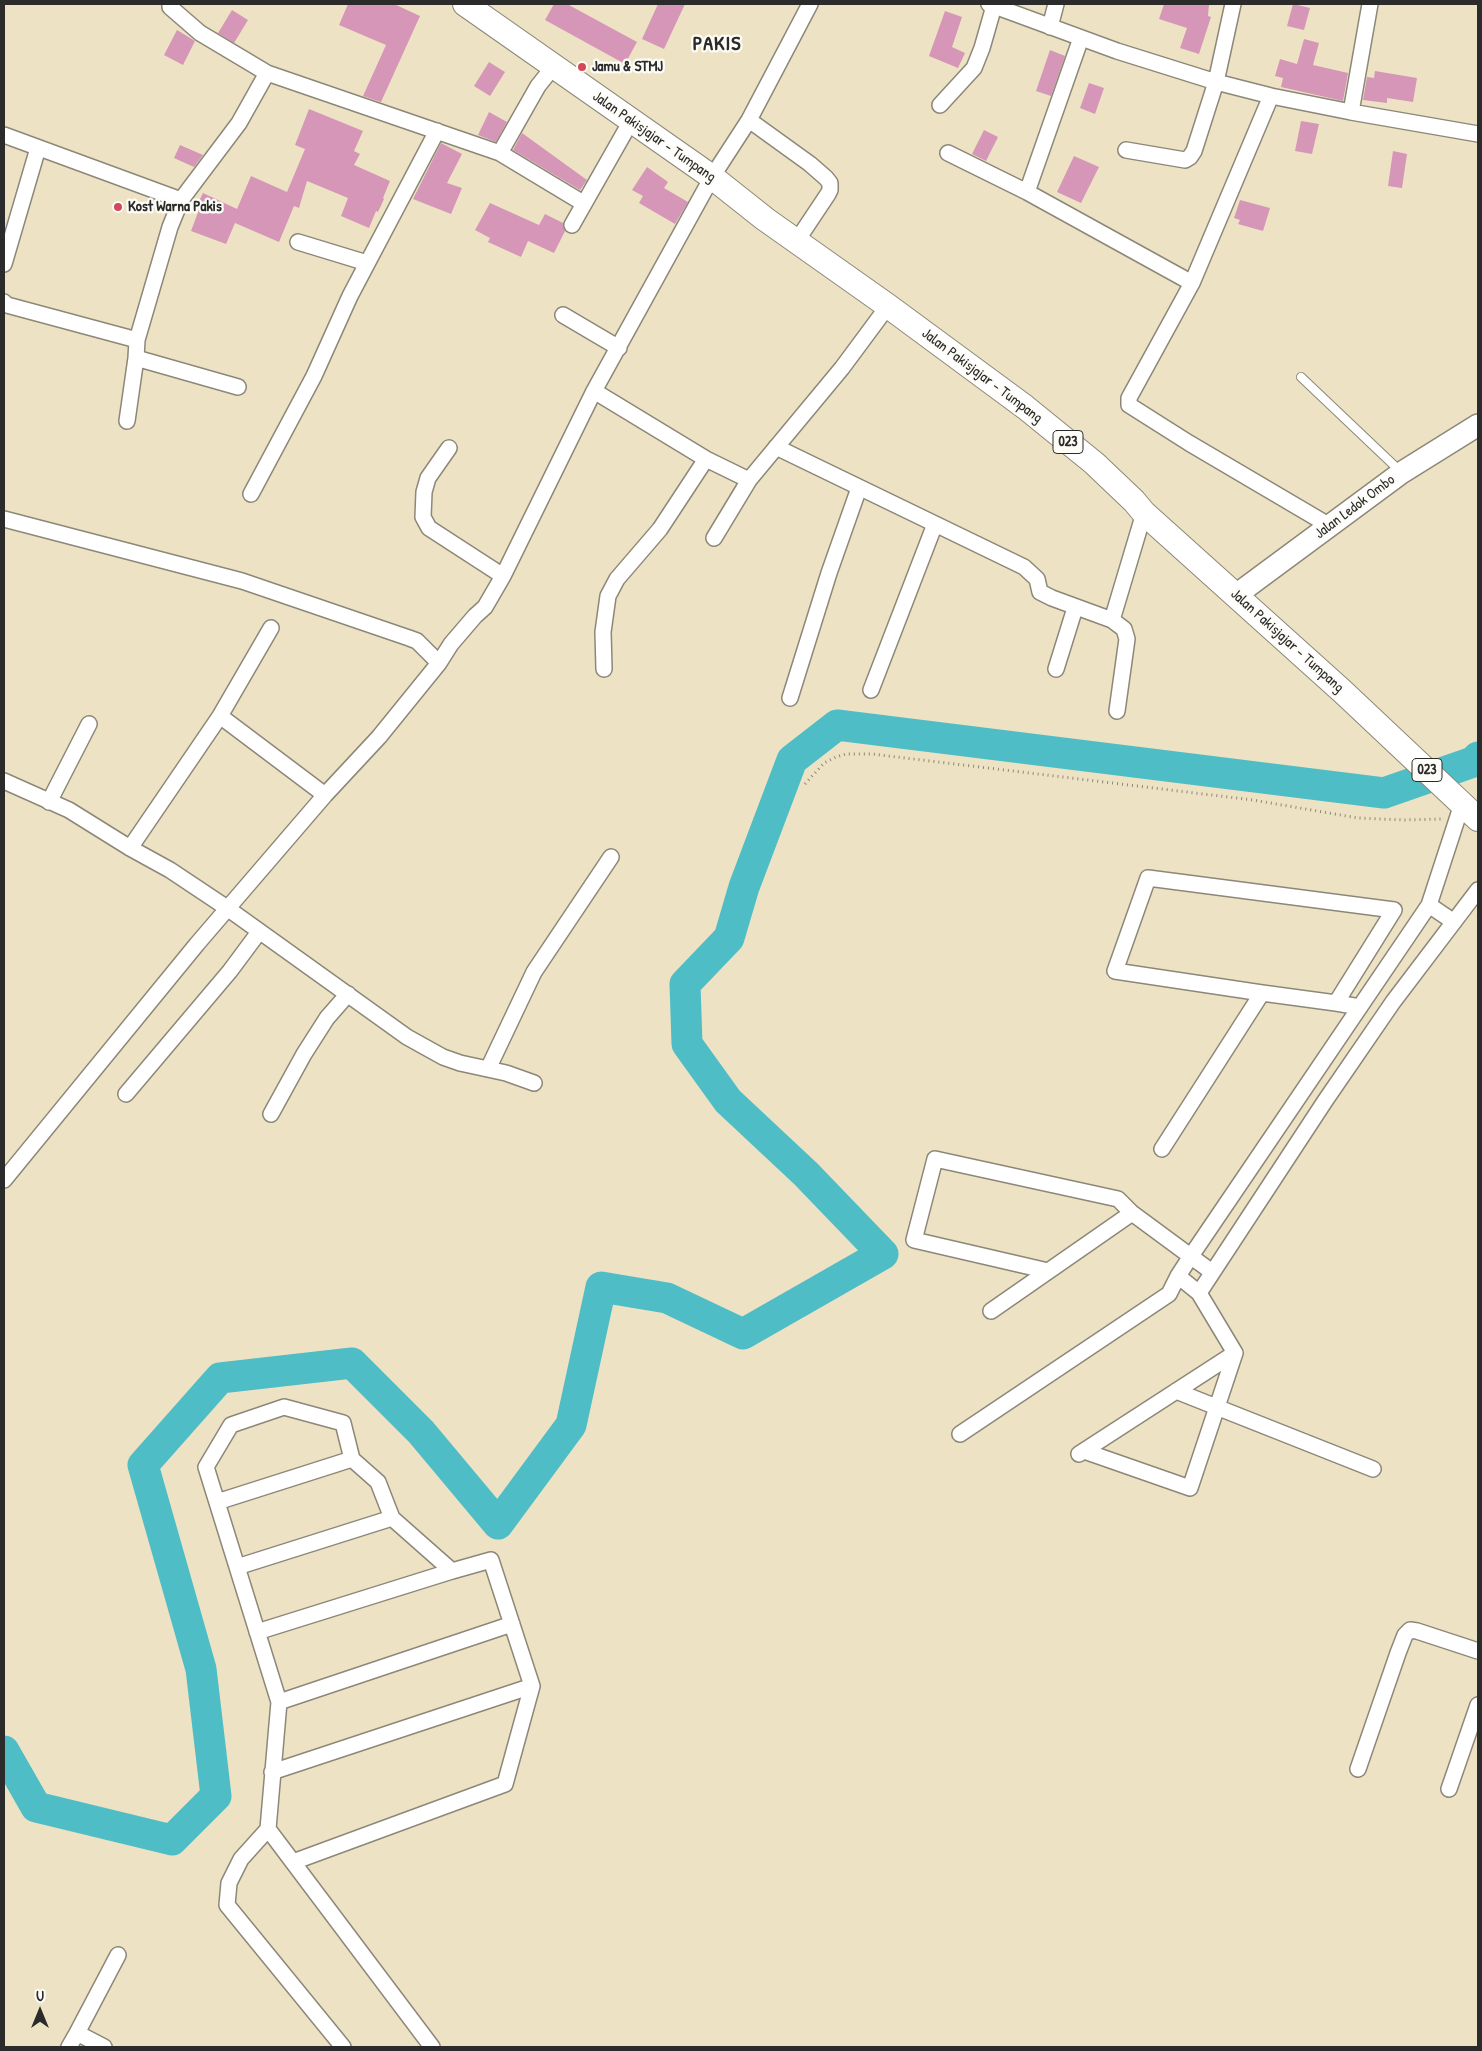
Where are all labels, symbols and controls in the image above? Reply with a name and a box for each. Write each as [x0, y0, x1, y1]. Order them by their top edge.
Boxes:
district label: PAKIS [692, 33, 742, 57]
place label: Jamu & STMJ [592, 58, 663, 76]
marker: Jamu & STMJ [576, 61, 588, 73]
street label: Jalan Pakisjajar - Tumpang [589, 88, 719, 186]
place label: Kost Warna Pakis [128, 198, 222, 216]
marker: Kost Warna Pakis [112, 201, 124, 213]
street label: Jalan Pakisjajar - Tumpang [918, 325, 1046, 427]
road number: 023 [1053, 431, 1083, 454]
street label: Jalan Ledok Ombo [1311, 471, 1399, 543]
street label: Jalan Pakisjajar - Tumpang [1227, 585, 1347, 697]
road number: 023 [1412, 758, 1442, 782]
north arrow [15, 1986, 65, 2036]
text: U [36, 1986, 44, 2005]

